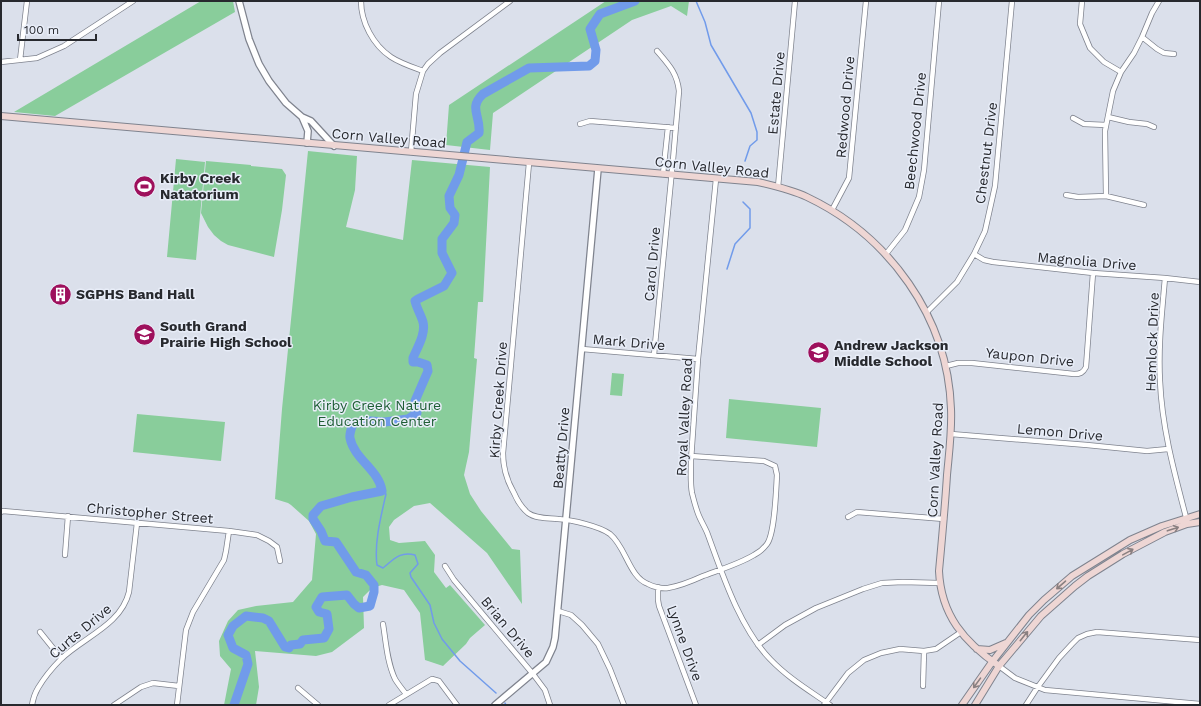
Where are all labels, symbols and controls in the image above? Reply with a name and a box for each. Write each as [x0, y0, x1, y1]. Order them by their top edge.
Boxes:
scale bar [18, 16, 96, 42]
text: 100 m [24, 23, 59, 37]
street label: Estate Drive [764, 51, 788, 135]
street label: Redwood Drive [833, 55, 857, 159]
street label: Beechwood Drive [901, 71, 929, 191]
street label: Chestnut Drive [972, 101, 1000, 205]
street label: Corn Valley Road [331, 125, 447, 151]
street label: Corn Valley Road [654, 153, 770, 181]
place label: Kirby Creek Natatorium [160, 170, 240, 202]
sports icon: Kirby Creek Natatorium [132, 173, 158, 199]
street label: Carol Drive [641, 226, 663, 302]
street label: Magnolia Drive [1037, 249, 1137, 273]
building icon: SGPHS Band Hall [47, 281, 73, 307]
place label: SGPHS Band Hall [76, 286, 195, 302]
street label: Hemlock Drive [1142, 292, 1162, 392]
place label: South Grand Prairie High School [160, 318, 292, 350]
school or university icon: South Grand Prairie High School [132, 321, 158, 347]
street label: Mark Drive [592, 331, 666, 353]
place label: Andrew Jackson Middle School [834, 337, 949, 369]
school or university icon: Andrew Jackson Middle School [806, 340, 832, 366]
street label: Kirby Creek Drive [486, 341, 510, 459]
street label: Yaupon Drive [985, 344, 1075, 370]
street label: Royal Valley Road [673, 357, 695, 477]
park label: Kirby Creek Nature Education Center [313, 397, 441, 429]
street label: Corn Valley Road [924, 402, 946, 518]
street label: Beatty Drive [549, 406, 573, 490]
street label: Lemon Drive [1016, 420, 1104, 444]
street label: Christopher Street [86, 499, 214, 527]
one-way arrow [1166, 525, 1179, 532]
one-way arrow [1121, 547, 1133, 555]
one-way arrow [1056, 581, 1067, 590]
street label: Brian Drive [478, 593, 538, 661]
street label: Curts Drive [46, 600, 114, 662]
street label: Lynne Drive [664, 603, 706, 683]
one-way arrow [1020, 631, 1029, 642]
one-way arrow [973, 677, 981, 688]

